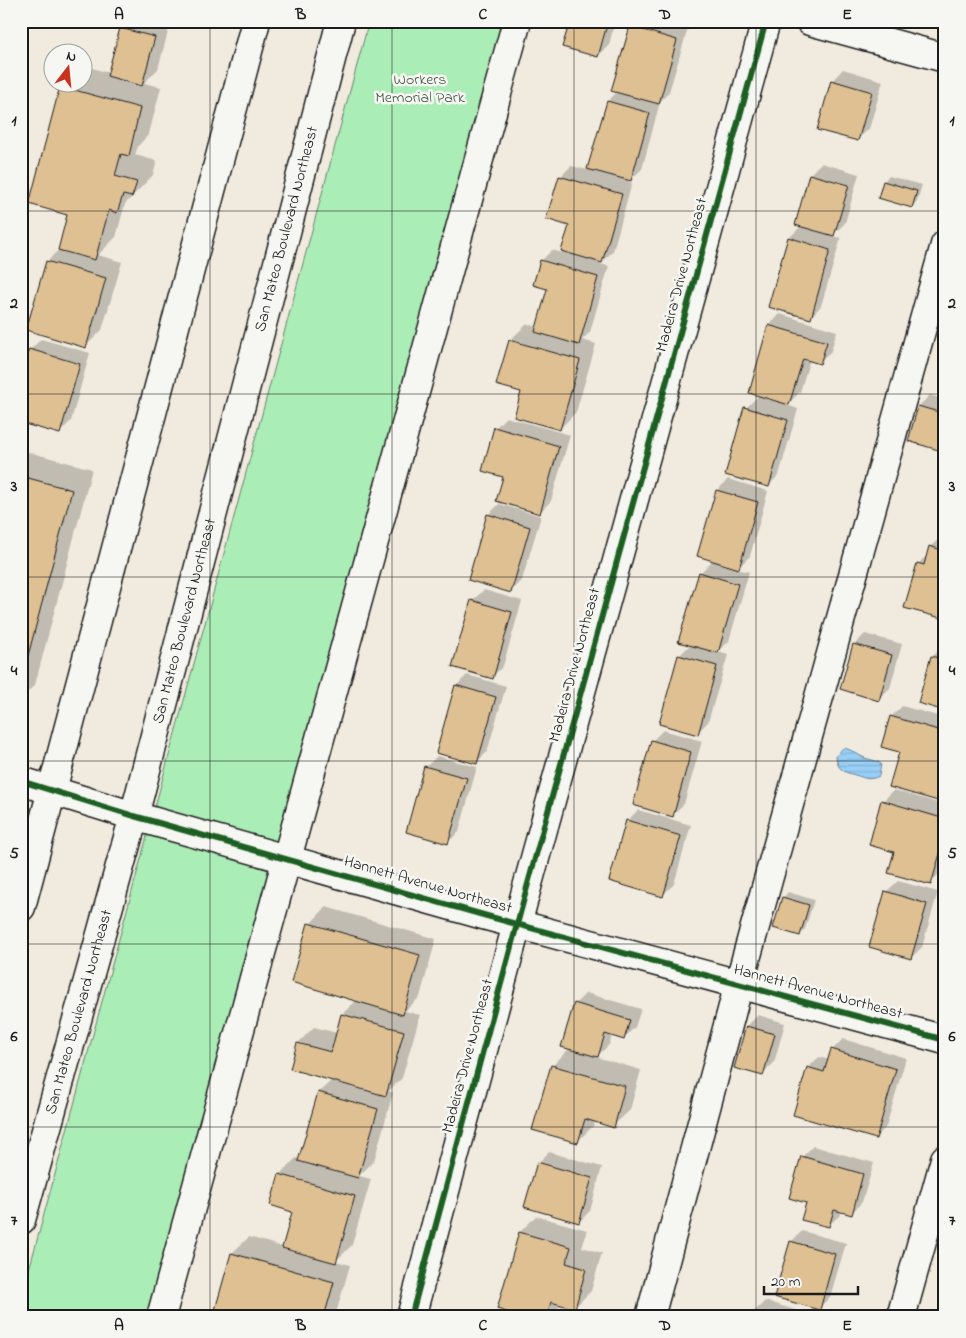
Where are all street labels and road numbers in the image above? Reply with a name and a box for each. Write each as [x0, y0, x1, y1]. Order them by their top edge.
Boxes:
street label: San Mateo Boulevard Northeast [249, 123, 325, 334]
street label: Madeira Drive Northeast [650, 195, 714, 355]
street label: San Mateo Boulevard Northeast [147, 515, 223, 726]
street label: Madeira Drive Northeast [543, 585, 607, 745]
street label: Hannett Avenue Northeast [341, 850, 515, 921]
street label: San Mateo Boulevard Northeast [39, 906, 119, 1117]
street label: Hannett Avenue Northeast [731, 958, 906, 1026]
street label: Madeira Drive Northeast [436, 976, 500, 1136]

